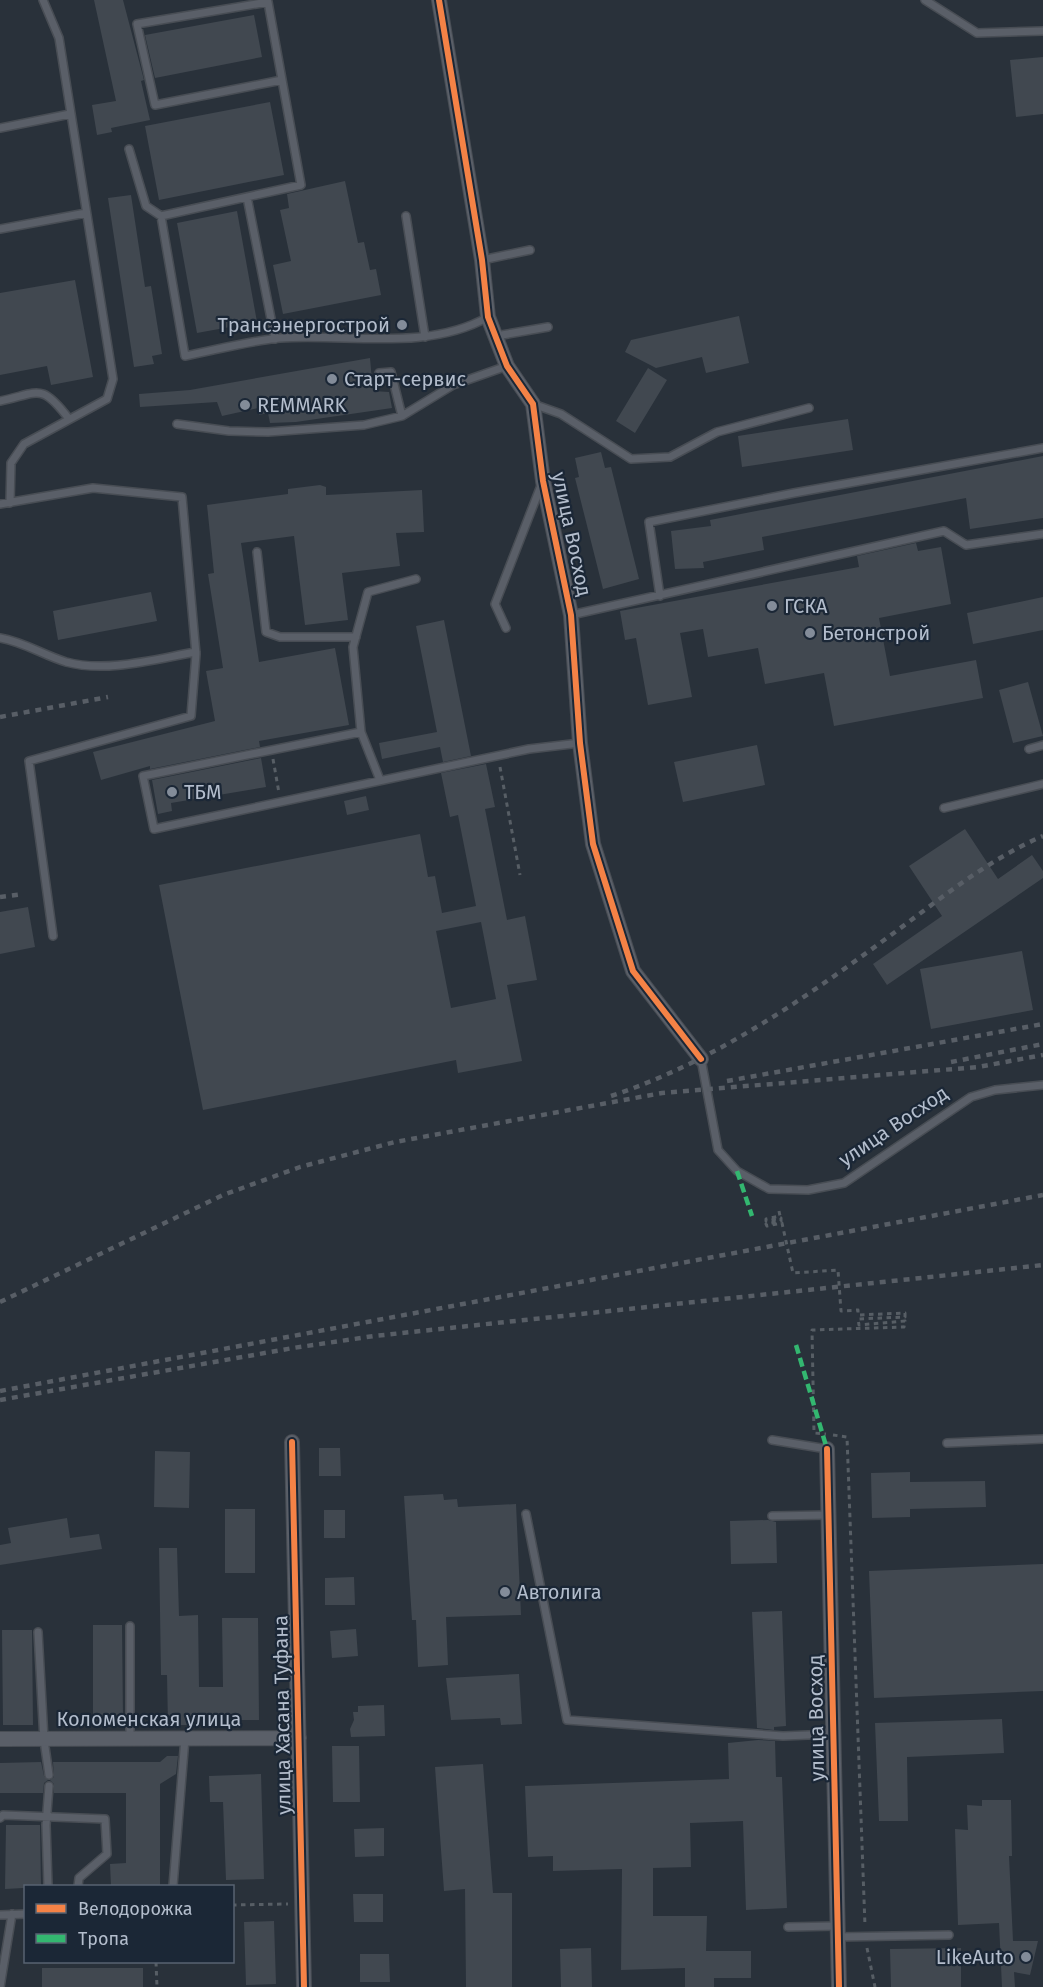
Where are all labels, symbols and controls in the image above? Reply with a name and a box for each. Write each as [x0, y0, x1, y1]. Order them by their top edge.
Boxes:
place label: Трансэнергострой [217, 313, 390, 337]
marker: Трансэнергострой [395, 318, 409, 332]
place label: Старт-сервис [344, 367, 466, 391]
marker: Старт-сервис [325, 372, 339, 386]
place label: REMMARK [257, 393, 346, 417]
marker: REMMARK [238, 398, 252, 412]
street label: улица Восход [547, 470, 597, 598]
place label: ГСКА [784, 594, 828, 618]
marker: ГСКА [765, 599, 779, 613]
place label: Бетонстрой [822, 621, 930, 645]
marker: Бетонстрой [803, 626, 817, 640]
place label: ТБМ [184, 780, 221, 804]
marker: ТБМ [165, 785, 179, 799]
street label: улица Восход [834, 1081, 952, 1171]
place label: Автолига [517, 1580, 602, 1604]
marker: Автолига [498, 1585, 512, 1599]
street label: улица Хасана Туфана [268, 1615, 296, 1815]
street label: улица Восход [803, 1655, 829, 1781]
street label: Коломенская улица [57, 1707, 241, 1731]
legend [24, 1885, 234, 1963]
text: Велодорожка [78, 1898, 193, 1920]
text: Тропа [78, 1928, 129, 1950]
place label: LikeAuto [936, 1945, 1014, 1969]
marker: LikeAuto [1019, 1950, 1033, 1964]

